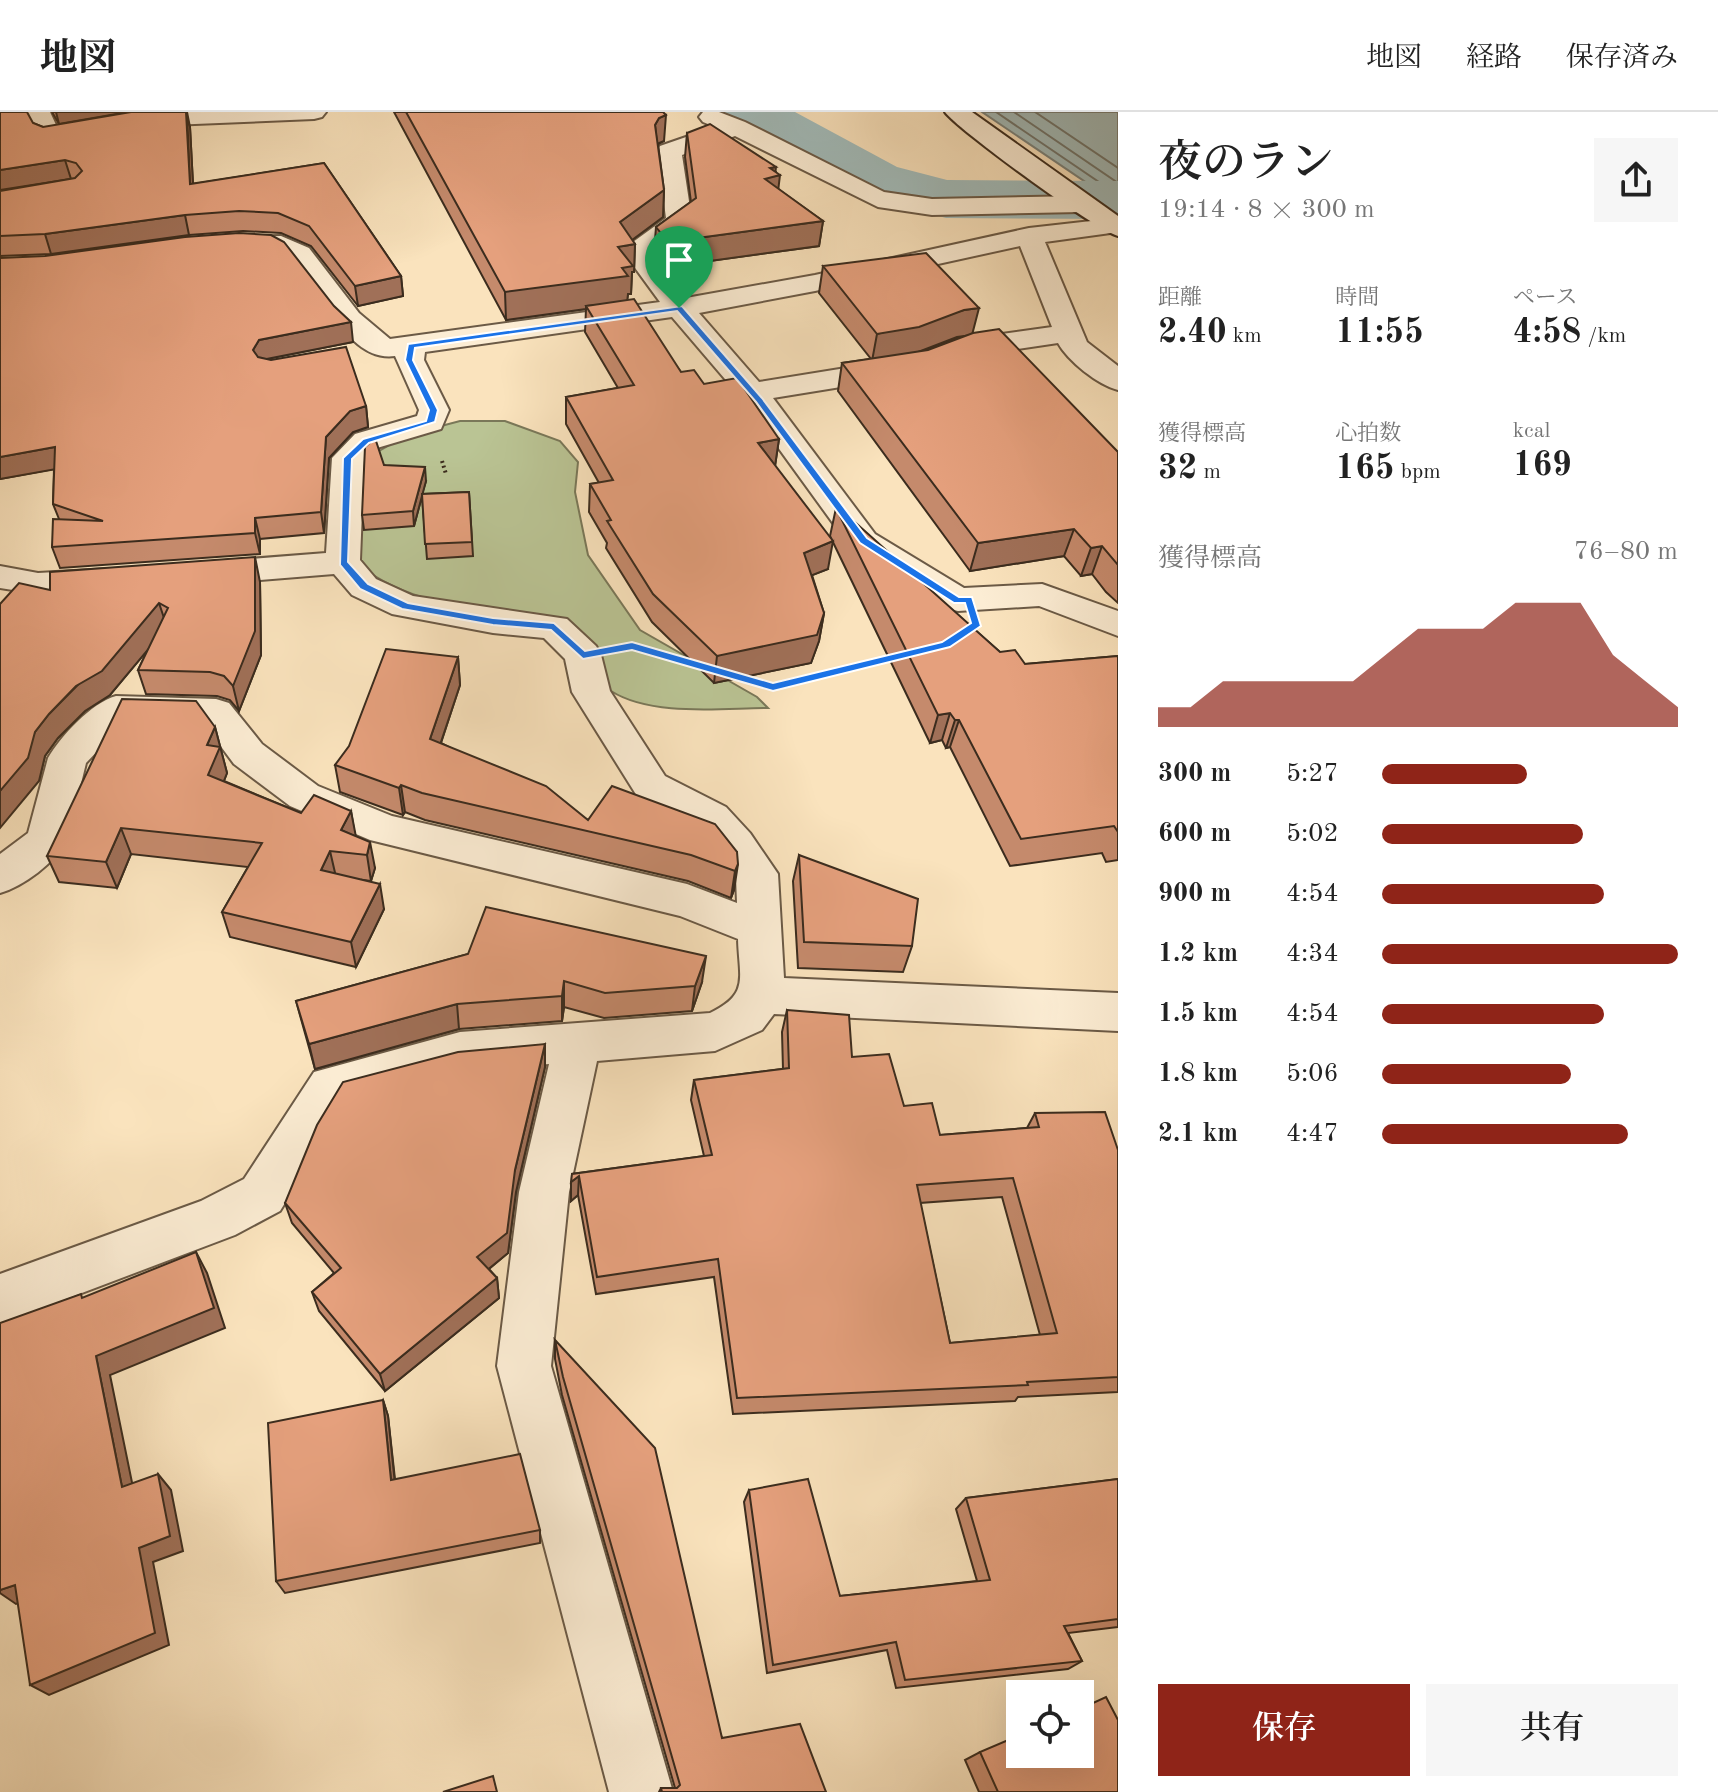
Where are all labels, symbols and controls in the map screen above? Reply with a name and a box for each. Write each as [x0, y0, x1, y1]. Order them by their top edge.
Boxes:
text: 地図 [40, 41, 116, 79]
text: 地図 [1366, 45, 1422, 73]
text: 経路 [1466, 45, 1522, 73]
text: 保存済み [1566, 45, 1678, 73]
button: share [1594, 138, 1678, 222]
text: 夜のラン [1158, 142, 1334, 186]
text: 19:14 · 8 × 300 m [1158, 197, 1375, 223]
pin [645, 226, 713, 308]
icon: arrive [657, 238, 701, 282]
text: 距離 [1158, 287, 1202, 309]
text: 時間 [1335, 287, 1379, 309]
text: ペース [1513, 287, 1578, 309]
text: 2.40 [1158, 316, 1227, 350]
text: 11:55 [1335, 316, 1424, 350]
text: 4:58 [1513, 316, 1581, 350]
text: km [1227, 325, 1262, 347]
text: /km [1581, 325, 1626, 347]
text: kcal [1513, 420, 1551, 442]
text: 獲得標高 [1158, 423, 1246, 445]
text: 心拍数 [1335, 423, 1401, 445]
text: 169 [1513, 449, 1572, 483]
text: 32 [1158, 452, 1197, 486]
text: 165 [1335, 452, 1395, 486]
text: m [1197, 461, 1221, 483]
text: bpm [1395, 461, 1441, 483]
text: 76–80 m [1574, 539, 1678, 565]
text: 獲得標高 [1158, 546, 1262, 572]
text: 300 m [1158, 761, 1231, 787]
text: 5:27 [1286, 761, 1339, 787]
text: 600 m [1158, 821, 1231, 847]
text: 5:02 [1286, 821, 1339, 847]
text: 900 m [1158, 881, 1231, 907]
text: 4:54 [1286, 881, 1339, 907]
text: 1.2 km [1158, 941, 1238, 967]
text: 4:34 [1286, 941, 1339, 967]
text: 1.5 km [1158, 1001, 1238, 1027]
text: 4:54 [1286, 1001, 1339, 1027]
text: 1.8 km [1158, 1061, 1238, 1087]
text: 5:06 [1286, 1061, 1339, 1087]
text: 2.1 km [1158, 1121, 1238, 1147]
text: 4:47 [1286, 1121, 1339, 1147]
map controls [1006, 1680, 1094, 1768]
button: locate [1006, 1680, 1094, 1768]
button: 保存 [1158, 1684, 1410, 1776]
button: 共有 [1426, 1684, 1678, 1776]

